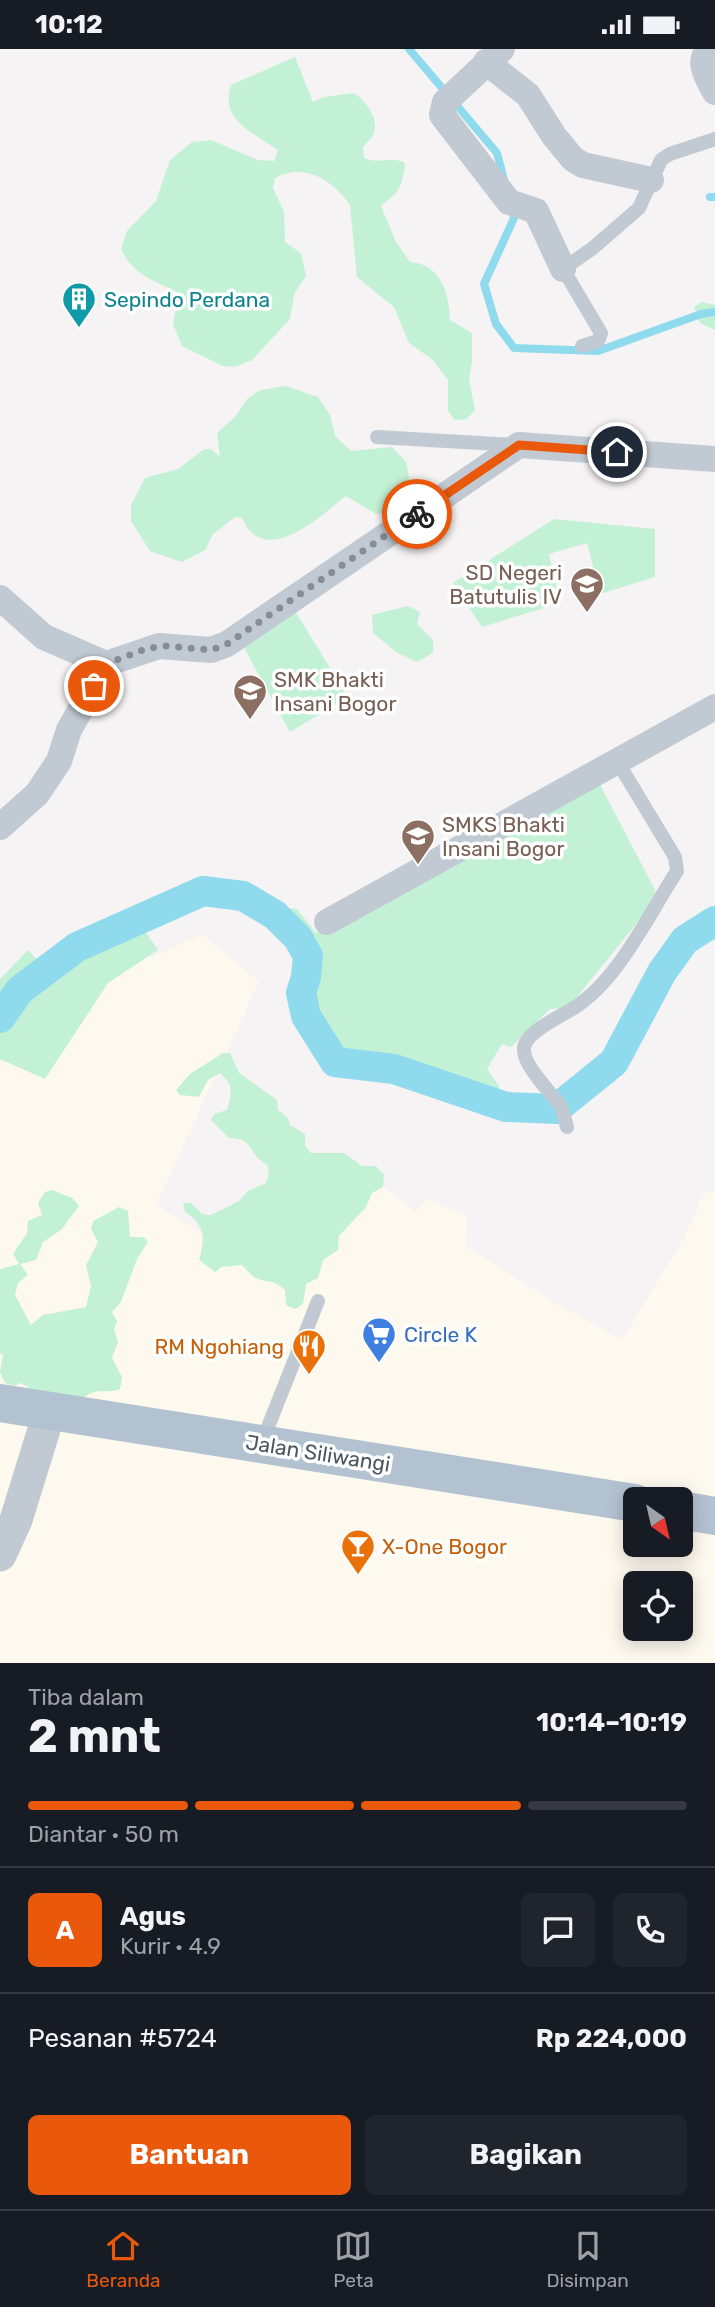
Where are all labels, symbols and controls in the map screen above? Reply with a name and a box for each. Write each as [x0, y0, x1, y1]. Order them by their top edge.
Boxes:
text: 10:12 [35, 9, 103, 40]
building icon: Sepindo Perdana [60, 280, 98, 329]
place label: Sepindo Perdana [104, 287, 270, 312]
pin [587, 422, 647, 482]
icon: home [598, 433, 636, 471]
courier [382, 479, 452, 549]
icon: bike [398, 495, 436, 533]
place label: SD Negeri Batutulis IV [449, 560, 562, 609]
school or university icon: SD Negeri Batutulis IV [568, 565, 606, 614]
pin [64, 656, 124, 716]
icon: bag [75, 667, 113, 705]
place label: SMK Bhakti Insani Bogor [274, 667, 396, 716]
school or university icon: SMK Bhakti Insani Bogor [231, 672, 269, 721]
place label: SMKS Bhakti Insani Bogor [442, 812, 565, 861]
school or university icon: SMKS Bhakti Insani Bogor [399, 817, 437, 866]
supermarket icon: Circle K [360, 1315, 398, 1364]
place label: Circle K [404, 1322, 477, 1347]
restaurant icon: RM Ngohiang [290, 1327, 328, 1376]
place label: RM Ngohiang [155, 1334, 284, 1359]
street label: Jalan Siliwangi [244, 1429, 392, 1477]
north arrow [623, 1487, 693, 1557]
map controls [623, 1487, 693, 1641]
bar icon: X-One Bogor [339, 1527, 377, 1576]
place label: X-One Bogor [382, 1534, 507, 1559]
button: locate [623, 1571, 693, 1641]
text: Tiba dalam [28, 1683, 144, 1711]
text: 10:14–10:19 [536, 1707, 687, 1738]
text: 2 mnt [28, 1709, 161, 1764]
text: Diantar · 50 m [28, 1820, 179, 1848]
button: chat [521, 1893, 595, 1967]
button: phone [613, 1893, 687, 1967]
text: Agus [120, 1901, 186, 1932]
text: A [56, 1915, 74, 1946]
text: Kurir · 4.9 [120, 1932, 221, 1960]
text: Pesanan #5724 [28, 2023, 217, 2054]
text: Rp 224,000 [536, 2023, 687, 2054]
button: Bantuan [28, 2115, 351, 2195]
button: Bagikan [365, 2115, 687, 2195]
tab: Beranda [86, 2227, 161, 2292]
tab: Peta [333, 2227, 374, 2292]
tab: Disimpan [546, 2227, 629, 2292]

